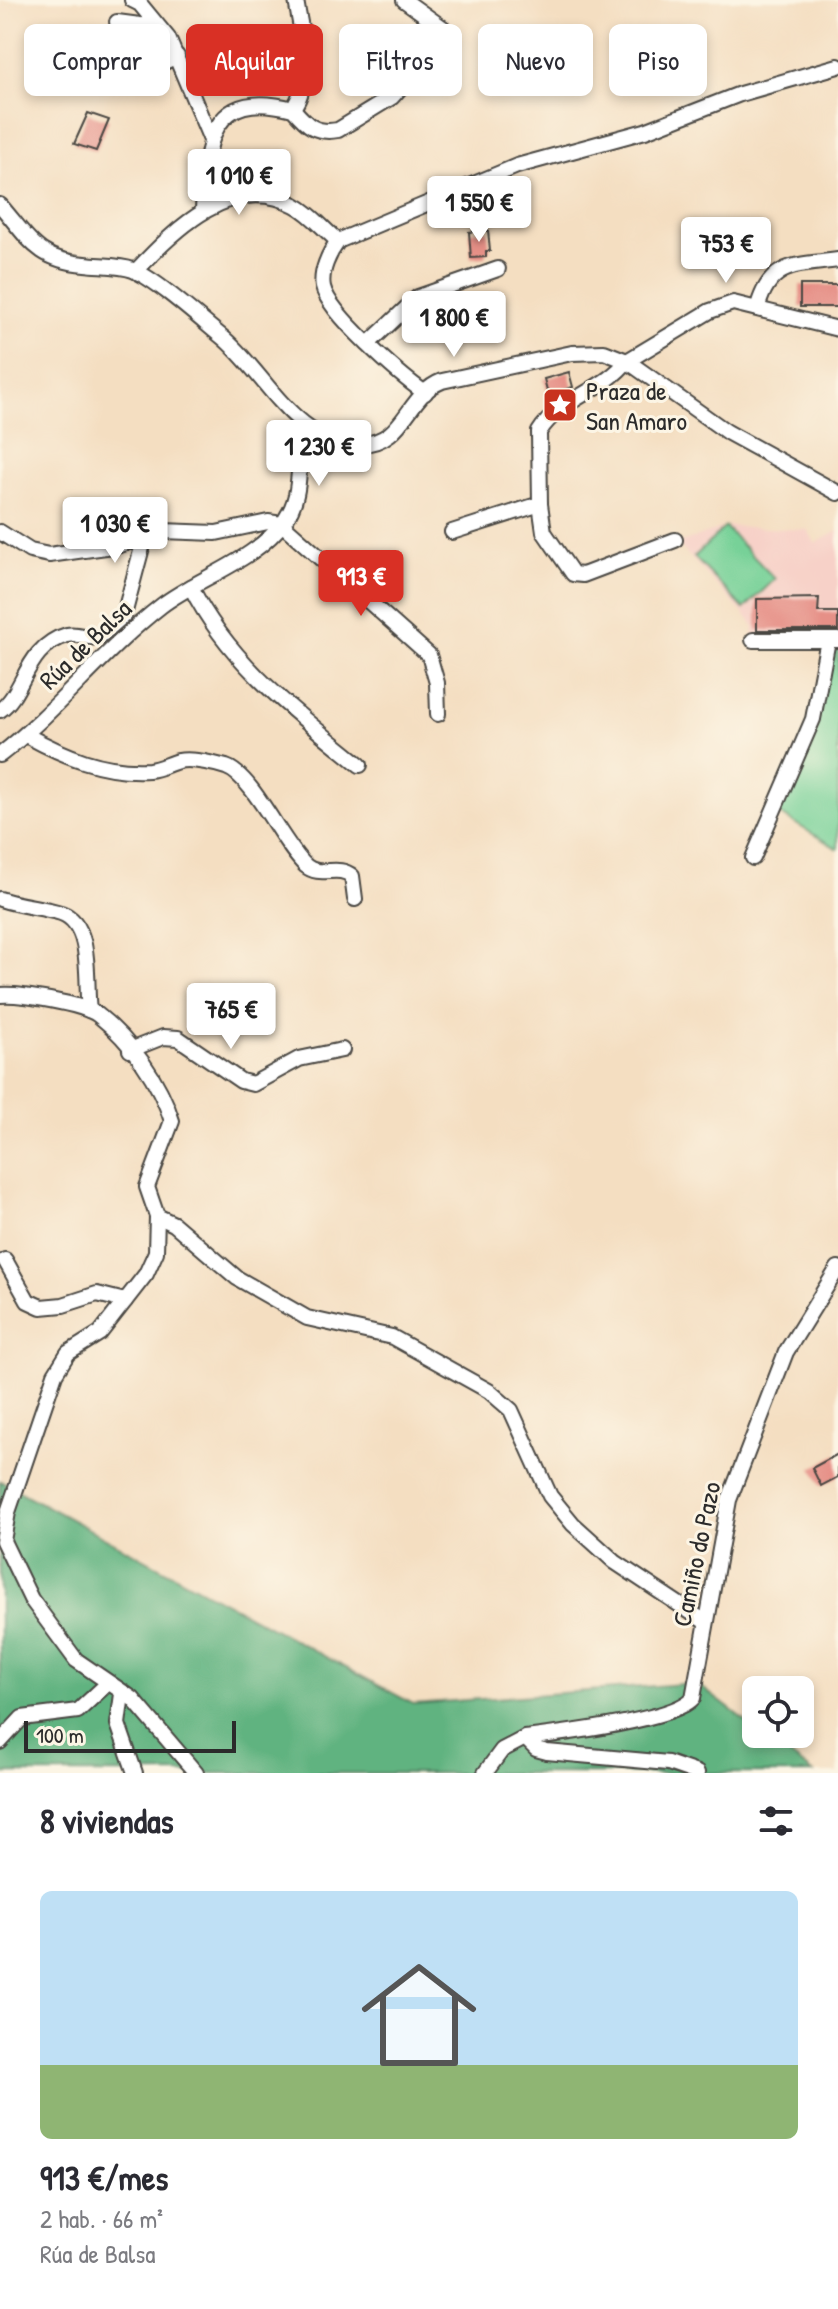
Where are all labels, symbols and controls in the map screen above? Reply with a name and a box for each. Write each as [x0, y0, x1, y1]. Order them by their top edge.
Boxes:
chip: Comprar [24, 24, 170, 96]
chip: Alquilar [186, 24, 323, 96]
chip: Filtros [339, 24, 462, 96]
chip: Nuevo [478, 24, 593, 96]
chip: Piso [609, 24, 707, 96]
pin: 1 010 € [165, 149, 313, 217]
text: 1 010 € [206, 157, 272, 192]
pin: 1 550 € [405, 176, 553, 244]
text: 1 550 € [445, 184, 513, 219]
pin: 753 € [670, 217, 782, 285]
text: 753 € [699, 225, 753, 260]
pin: 1 800 € [380, 291, 528, 359]
text: 1 800 € [420, 299, 488, 334]
place label: Praza de San Amaro [586, 373, 687, 438]
place icon: Praza de San Amaro [541, 386, 579, 424]
pin: 1 230 € [245, 420, 393, 488]
text: 1 230 € [284, 428, 354, 463]
pin: 1 030 € [41, 497, 189, 565]
text: 1 030 € [81, 505, 149, 540]
pin: 913 € [305, 550, 417, 618]
text: 913 € [336, 558, 386, 593]
street label: Rúa de Balsa [31, 591, 139, 697]
pin: 765 € [175, 983, 287, 1051]
text: 765 € [205, 991, 257, 1026]
street label: Camiño do Pazo [664, 1478, 728, 1630]
map controls [742, 1676, 814, 1748]
button: locate [742, 1676, 814, 1748]
scale bar [24, 1717, 236, 1753]
text: 100 m [36, 1720, 84, 1750]
text: 8 viviendas [40, 1798, 174, 1844]
icon: filters [754, 1799, 798, 1843]
icon: home [347, 1943, 491, 2087]
text: 913 €/mes [40, 2155, 168, 2201]
text: 2 hab. · 66 m² [40, 2201, 163, 2236]
text: Rúa de Balsa [40, 2236, 155, 2271]

